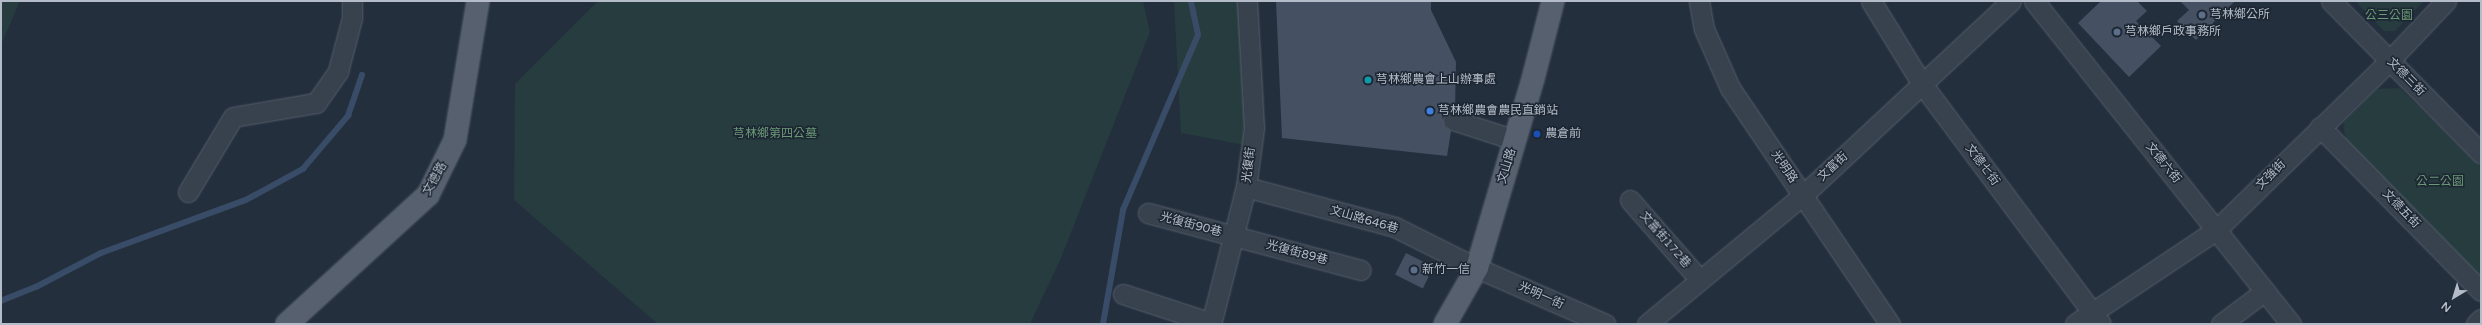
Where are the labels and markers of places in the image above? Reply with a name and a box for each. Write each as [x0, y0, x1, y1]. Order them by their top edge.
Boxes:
place label: 芎林鄉公所 [2210, 8, 2270, 22]
marker: 芎林鄉公所 [2197, 10, 2207, 20]
place label: 芎林鄉戶政事務所 [2125, 25, 2221, 39]
marker: 芎林鄉戶政事務所 [2112, 27, 2122, 37]
place label: 芎林鄉農會上山辦事處 [1376, 73, 1496, 87]
marker: 芎林鄉農會上山辦事處 [1363, 75, 1373, 85]
place label: 芎林鄉農會農民直銷站 [1438, 104, 1558, 118]
marker: 芎林鄉農會農民直銷站 [1425, 106, 1435, 116]
place label: 農倉前 [1545, 127, 1581, 141]
marker: 農倉前 [1532, 129, 1542, 139]
place label: 新竹一信 [1422, 263, 1470, 277]
marker: 新竹一信 [1409, 265, 1419, 275]

